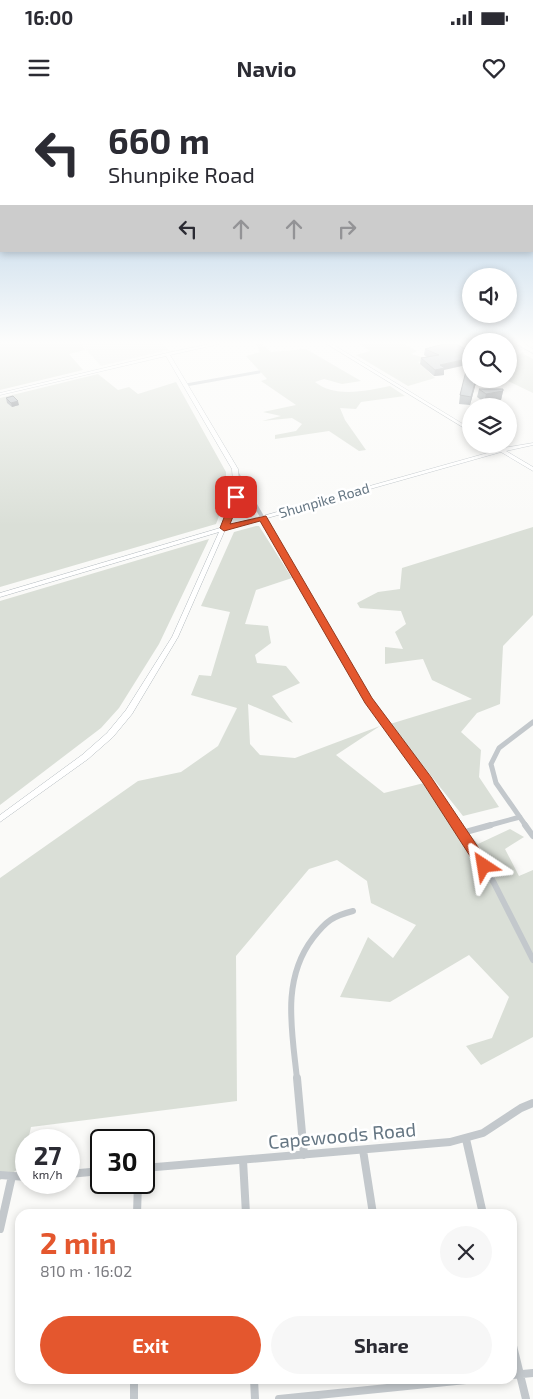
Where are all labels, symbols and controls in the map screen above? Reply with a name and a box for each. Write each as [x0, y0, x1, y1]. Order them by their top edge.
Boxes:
text: 16:00 [25, 6, 73, 29]
icon: menu [25, 54, 53, 82]
icon: heart [480, 54, 508, 82]
text: Navio [237, 55, 296, 81]
text: 660 m [108, 119, 210, 161]
icon: left [25, 120, 90, 185]
text: Shunpike Road [108, 161, 255, 187]
icon: left [174, 215, 202, 243]
icon: ahead [227, 215, 255, 243]
icon: ahead [280, 215, 308, 243]
icon: right [333, 215, 361, 243]
map controls [462, 268, 517, 453]
button: sound [462, 268, 517, 323]
button: search [462, 333, 517, 388]
button: layers [462, 398, 517, 453]
pin [215, 476, 257, 518]
street label: Shunpike Road [277, 479, 371, 521]
icon: arrive [222, 483, 250, 511]
position arrow [457, 839, 509, 891]
street label: Capewoods Road [267, 1117, 417, 1153]
speed limit sign: 30 [90, 1129, 155, 1194]
text: 27 [34, 1140, 61, 1170]
text: km/h [33, 1167, 62, 1181]
text: 2 min [40, 1224, 117, 1260]
button: close [440, 1226, 492, 1278]
text: 810 m · 16:02 [40, 1261, 132, 1280]
button: Exit [40, 1316, 261, 1374]
button: Share [271, 1316, 492, 1374]

